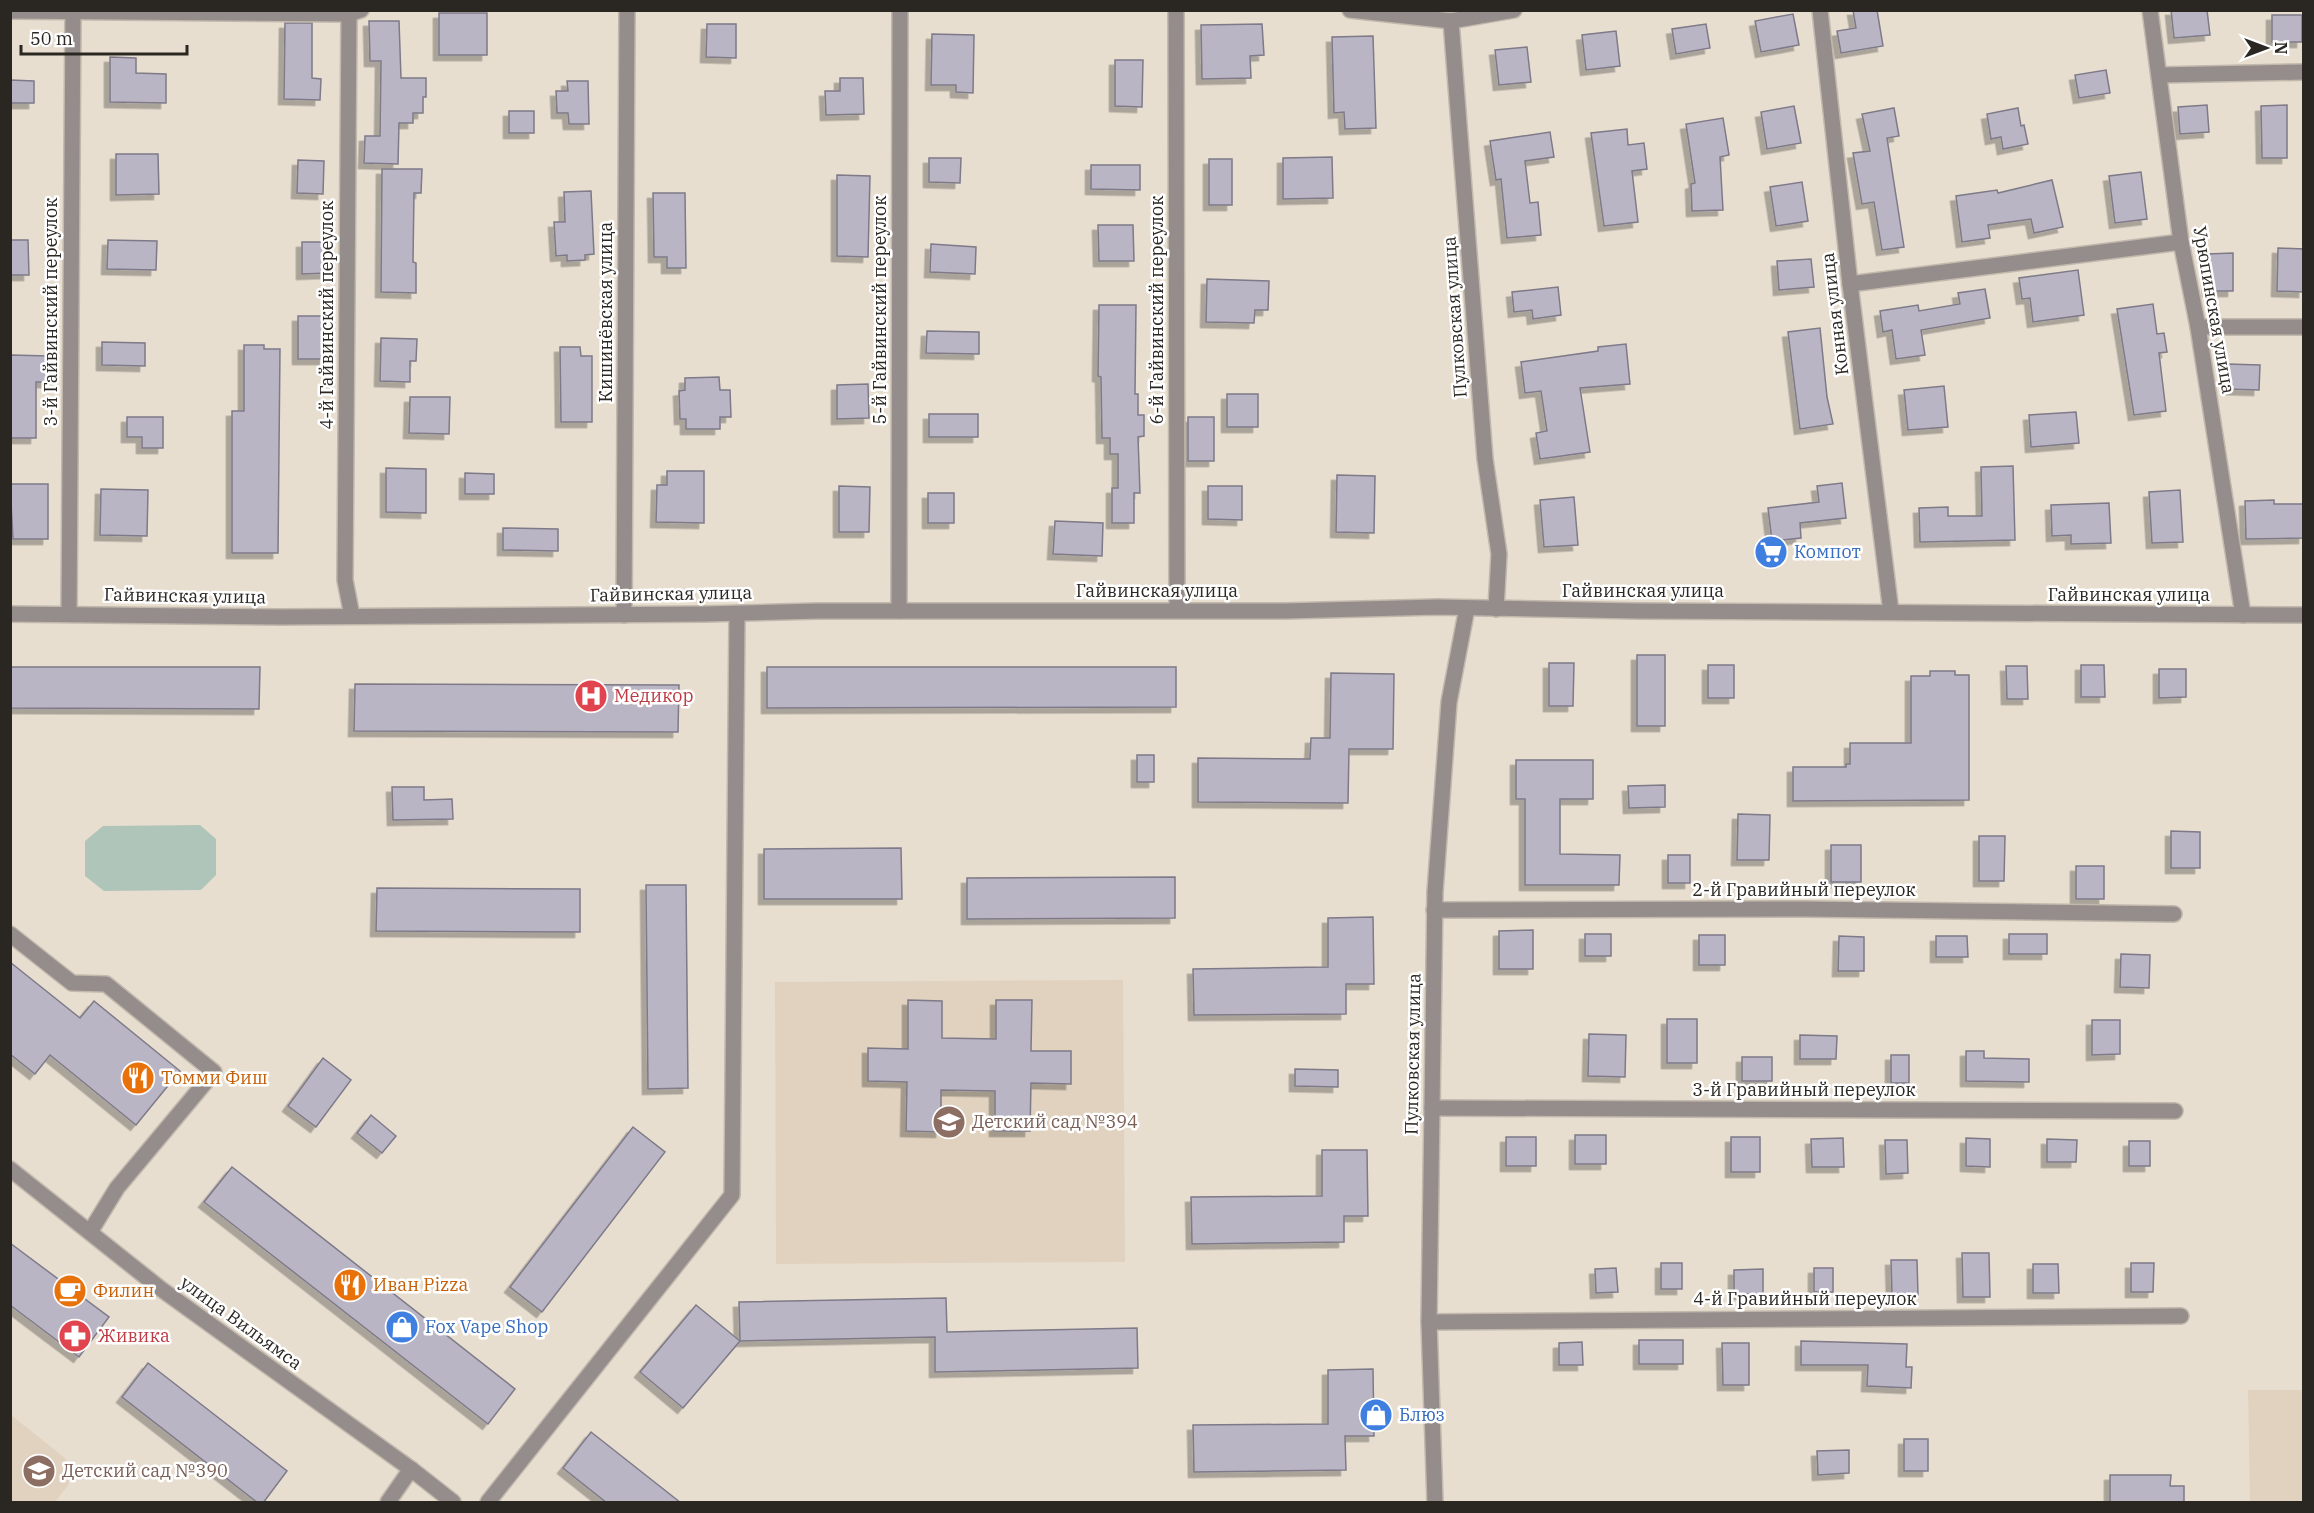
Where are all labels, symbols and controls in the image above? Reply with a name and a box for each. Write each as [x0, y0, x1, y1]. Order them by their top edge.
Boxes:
scale bar [21, 18, 188, 56]
north arrow [2236, 18, 2296, 78]
text: 50 m [30, 27, 73, 50]
text: N [2271, 42, 2291, 54]
street label: 5-й Гайвинский переулок [868, 195, 891, 425]
street label: 6-й Гайвинский переулок [1145, 195, 1168, 425]
street label: 3-й Гайвинский переулок [39, 197, 62, 427]
street label: 4-й Гайвинский переулок [315, 200, 338, 430]
street label: Кишинёвская улица [594, 221, 617, 402]
street label: Урюпинская улица [2188, 224, 2241, 396]
street label: Пулковская улица [1437, 235, 1472, 399]
street label: Конная улица [1816, 251, 1853, 377]
supermarket icon: Компот [1753, 534, 1789, 570]
place label: Компот [1794, 540, 1861, 563]
street label: Гайвинская улица [1076, 579, 1238, 602]
street label: Гайвинская улица [1562, 579, 1724, 602]
street label: Гайвинская улица [590, 581, 752, 606]
street label: Гайвинская улица [104, 583, 266, 608]
street label: Гайвинская улица [2048, 583, 2210, 606]
hospital icon: Медикор [573, 678, 609, 714]
place label: Медикор [614, 684, 694, 707]
street label: 2-й Гравийный переулок [1692, 878, 1916, 901]
street label: Пулковская улица [1400, 973, 1425, 1135]
restaurant icon: Томми Фиш [120, 1060, 156, 1096]
place label: Томми Фиш [161, 1066, 268, 1089]
street label: 3-й Гравийный переулок [1692, 1078, 1916, 1101]
school or university icon: Детский сад №394 [931, 1104, 967, 1140]
place label: Детский сад №394 [972, 1110, 1138, 1133]
restaurant icon: Иван Pizza [332, 1267, 368, 1303]
street label: улица Вильямса [176, 1271, 307, 1375]
cafe icon: Филин [52, 1273, 88, 1309]
place label: Иван Pizza [373, 1273, 468, 1296]
place label: Филин [93, 1279, 154, 1302]
street label: 4-й Гравийный переулок [1693, 1287, 1917, 1310]
shop icon: Fox Vape Shop [384, 1309, 420, 1345]
place label: Fox Vape Shop [425, 1315, 548, 1338]
pharmacy icon: Живика [57, 1318, 93, 1354]
place label: Живика [98, 1324, 170, 1347]
shop icon: Блюз [1358, 1397, 1394, 1433]
place label: Блюз [1399, 1403, 1445, 1426]
school or university icon: Детский сад №390 [21, 1453, 57, 1489]
place label: Детский сад №390 [62, 1459, 228, 1482]

